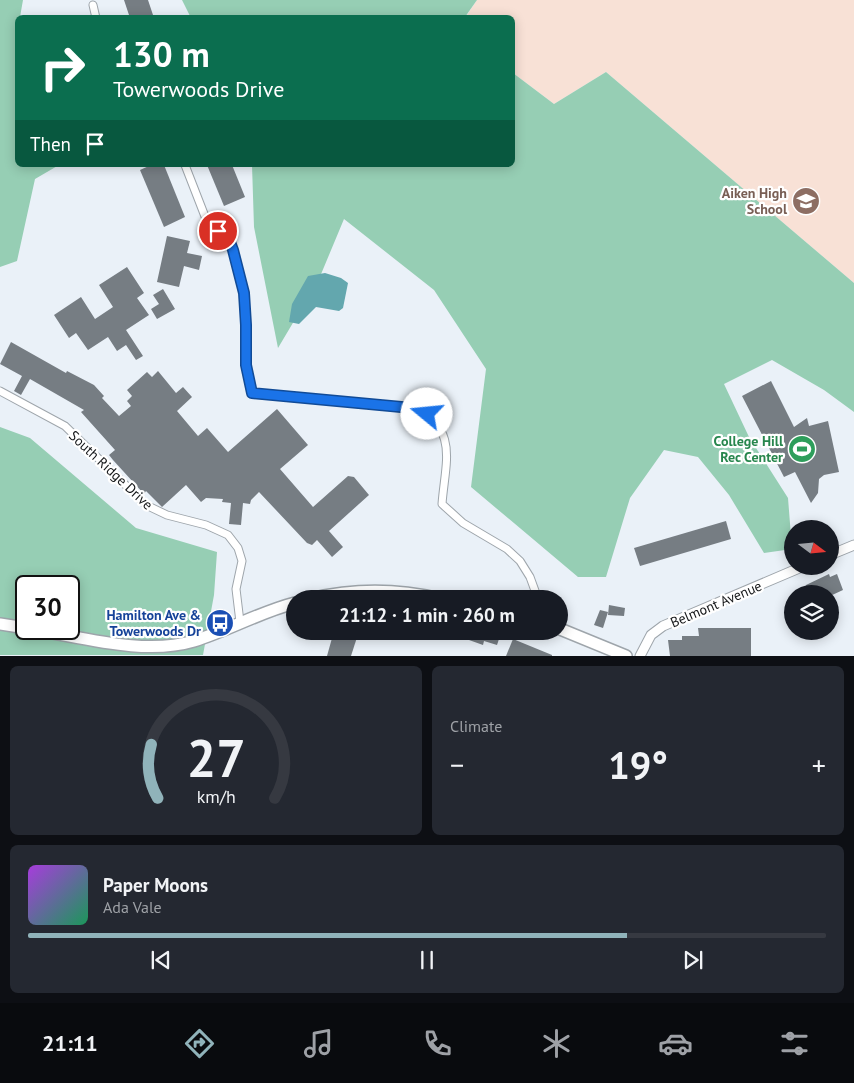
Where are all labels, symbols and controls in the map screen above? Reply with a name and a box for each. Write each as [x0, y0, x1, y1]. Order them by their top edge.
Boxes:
text: 130 m [113, 31, 210, 77]
icon: right [30, 35, 95, 100]
text: Towerwoods Drive [113, 75, 284, 103]
icon: arrive [81, 130, 109, 158]
text: Then [30, 132, 71, 156]
place label: Aiken High School [722, 184, 788, 218]
school or university icon: Aiken High School [791, 186, 821, 216]
pin [197, 210, 239, 252]
icon: arrive [204, 217, 232, 245]
position arrow [400, 387, 452, 439]
street label: South Ridge Drive [65, 427, 157, 513]
place label: College Hill Rec Center [714, 432, 784, 466]
sports icon: College Hill Rec Center [787, 434, 817, 464]
north arrow [784, 520, 839, 575]
map controls [784, 520, 839, 640]
speed limit sign: 30 [15, 575, 80, 640]
street label: Belmont Avenue [668, 577, 764, 631]
button: layers [784, 585, 839, 640]
text: 21:12 · 1 min · 260 m [339, 603, 515, 627]
place label: Hamilton Ave & Towerwoods Dr [107, 606, 201, 640]
bus stop icon: Hamilton Ave & Towerwoods Dr [205, 608, 235, 638]
text: Climate [450, 716, 502, 736]
text: 27 [187, 724, 245, 791]
text: 19° [608, 740, 668, 789]
text: − [450, 746, 464, 783]
text: + [812, 746, 826, 783]
text: km/h [196, 785, 236, 808]
text: Paper Moons [103, 873, 208, 897]
text: Ada Vale [103, 897, 162, 917]
icon: previous [147, 946, 175, 974]
icon: pause [413, 946, 441, 974]
icon: next [679, 946, 707, 974]
icon: directions [182, 1026, 217, 1061]
icon: music [301, 1026, 336, 1061]
icon: phone [420, 1026, 455, 1061]
icon: climate [539, 1026, 574, 1061]
icon: car [658, 1026, 693, 1061]
icon: filters [777, 1026, 812, 1061]
text: 21:11 [42, 1029, 98, 1057]

